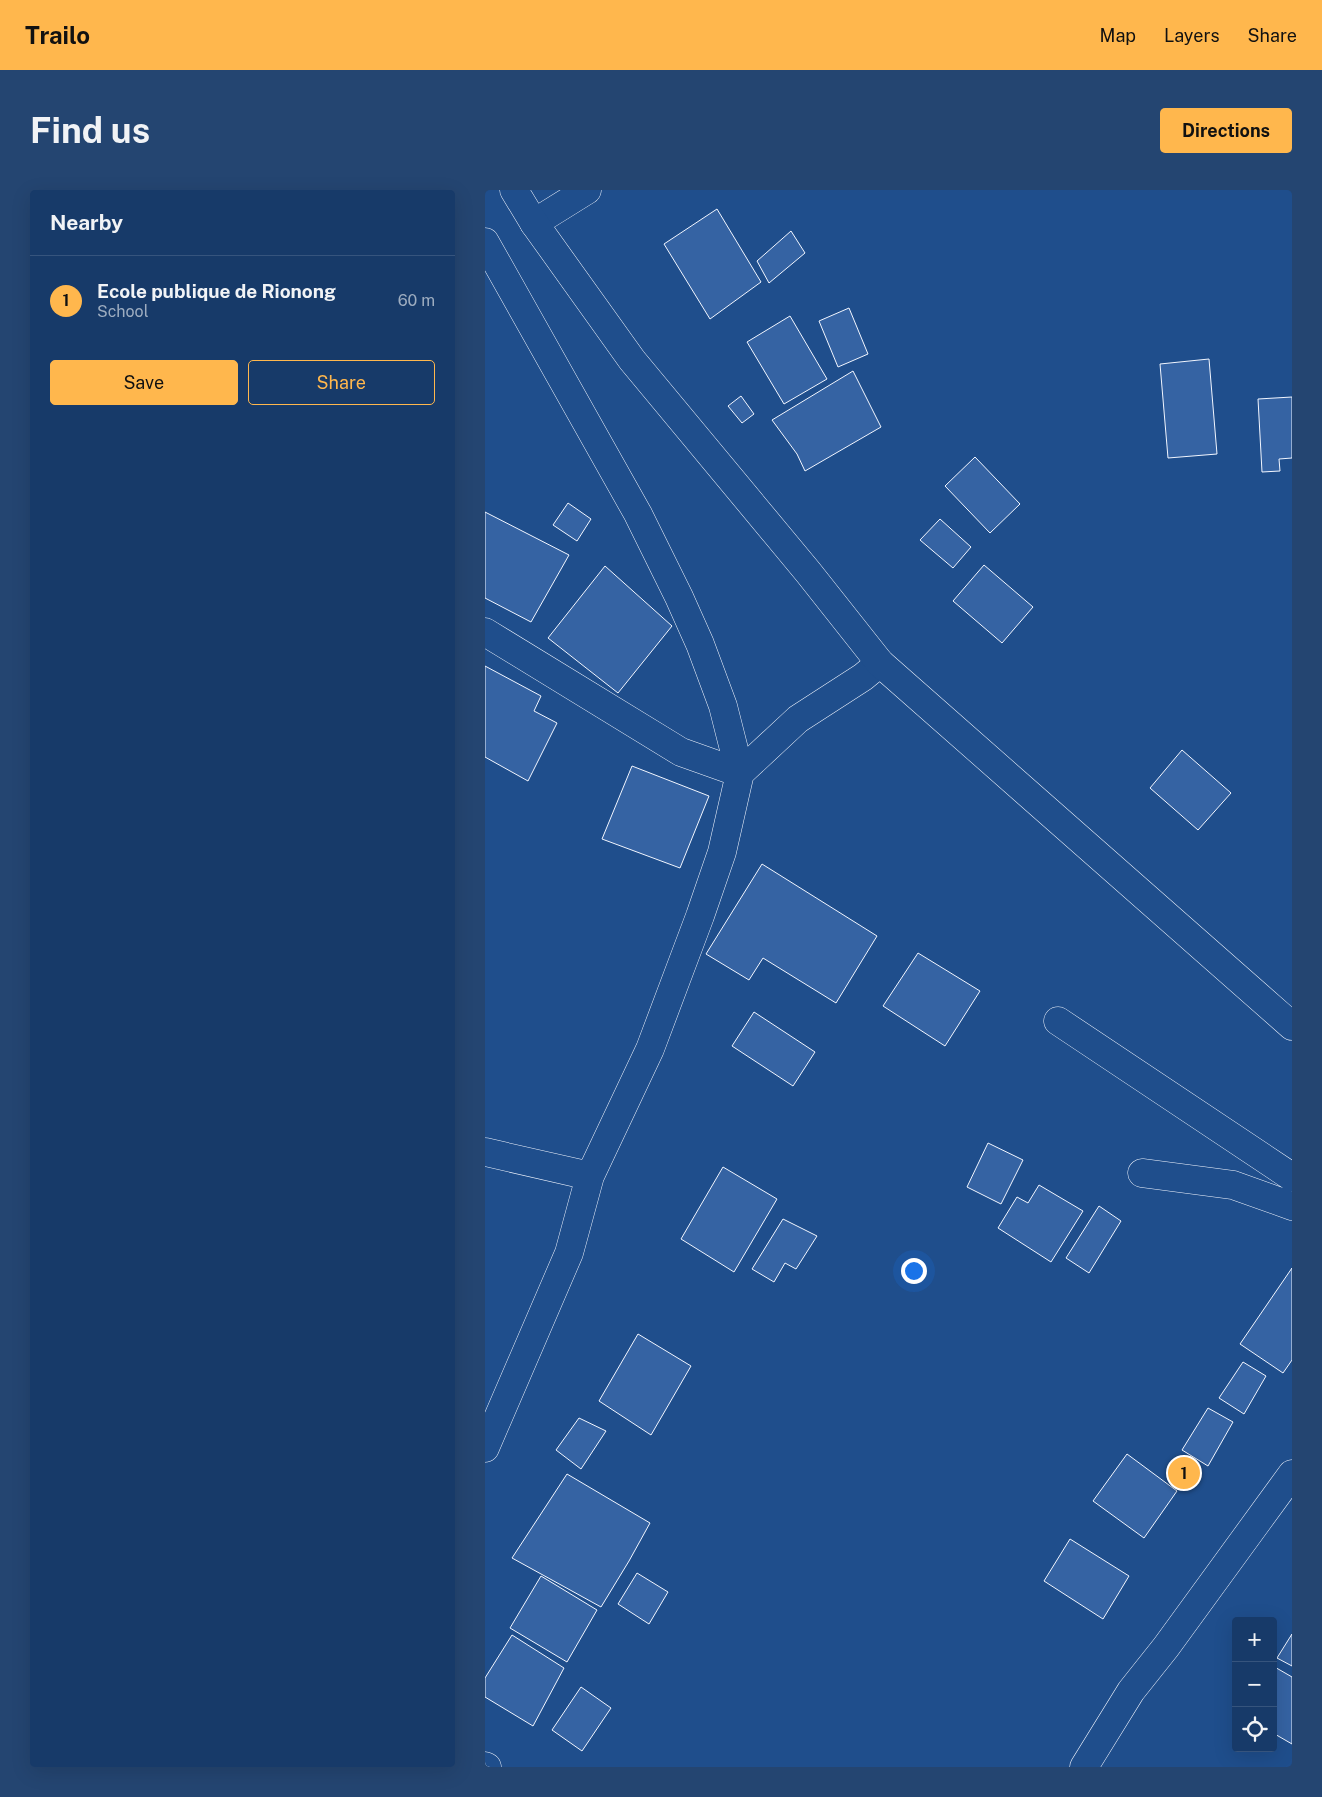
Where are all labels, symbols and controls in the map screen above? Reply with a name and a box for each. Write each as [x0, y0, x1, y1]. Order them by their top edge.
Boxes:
text: Trailo [25, 21, 90, 49]
text: Map [1100, 25, 1136, 46]
text: Layers [1164, 25, 1220, 46]
text: Share [1248, 25, 1297, 46]
button: Directions [1160, 108, 1292, 153]
text: Find us [30, 110, 150, 151]
text: Nearby [50, 210, 123, 235]
text: Ecole publique de Rionong [97, 280, 336, 302]
text: 1 [63, 291, 69, 310]
text: 60 m [398, 291, 435, 310]
text: School [97, 302, 148, 321]
button: Save [50, 360, 238, 405]
button: Share [248, 360, 435, 405]
your location [901, 1258, 927, 1284]
pin: 1 [1168, 1454, 1200, 1492]
map controls [1232, 1617, 1277, 1752]
button: + [1232, 1617, 1277, 1662]
button: − [1232, 1662, 1277, 1707]
button: locate [1232, 1707, 1277, 1752]

